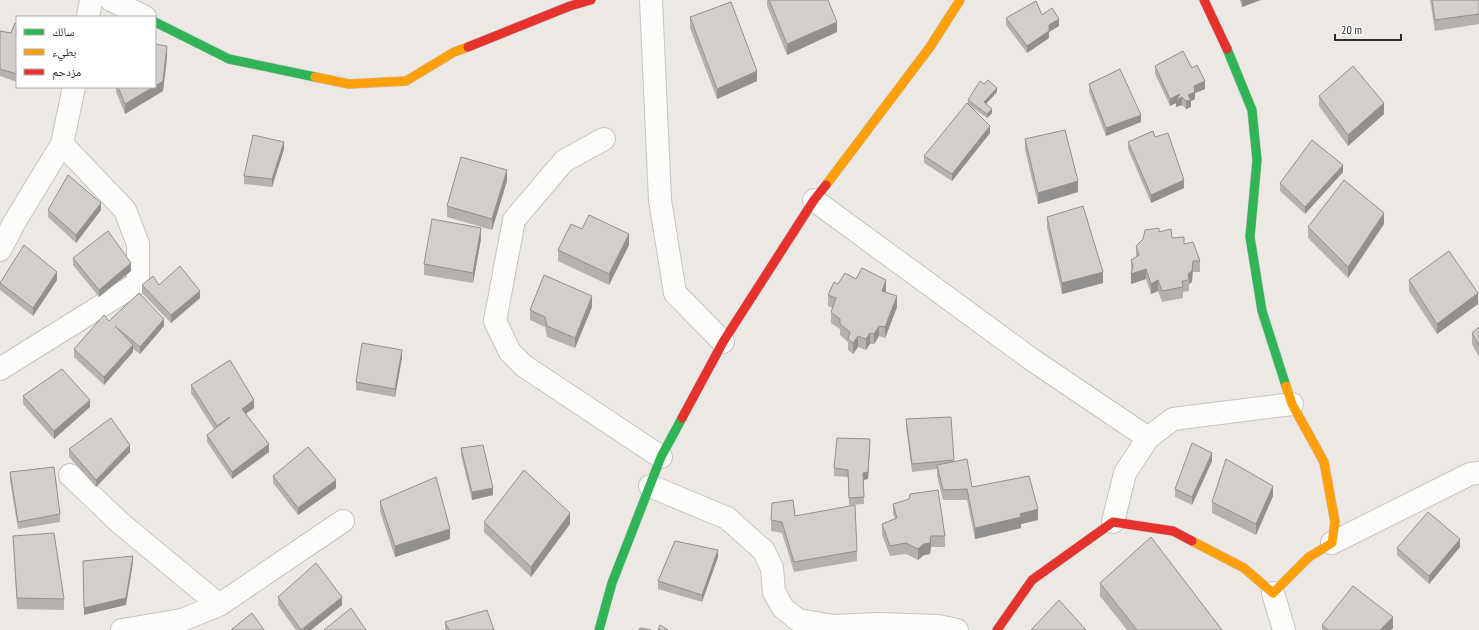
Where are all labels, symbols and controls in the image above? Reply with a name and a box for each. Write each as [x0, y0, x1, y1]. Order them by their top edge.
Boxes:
legend [16, 16, 156, 88]
scale bar [1335, 16, 1401, 42]
text: 20 m [1341, 22, 1362, 37]
text: سالك [52, 24, 74, 39]
text: بطيء [52, 44, 76, 62]
text: مزدحم [52, 64, 81, 80]

